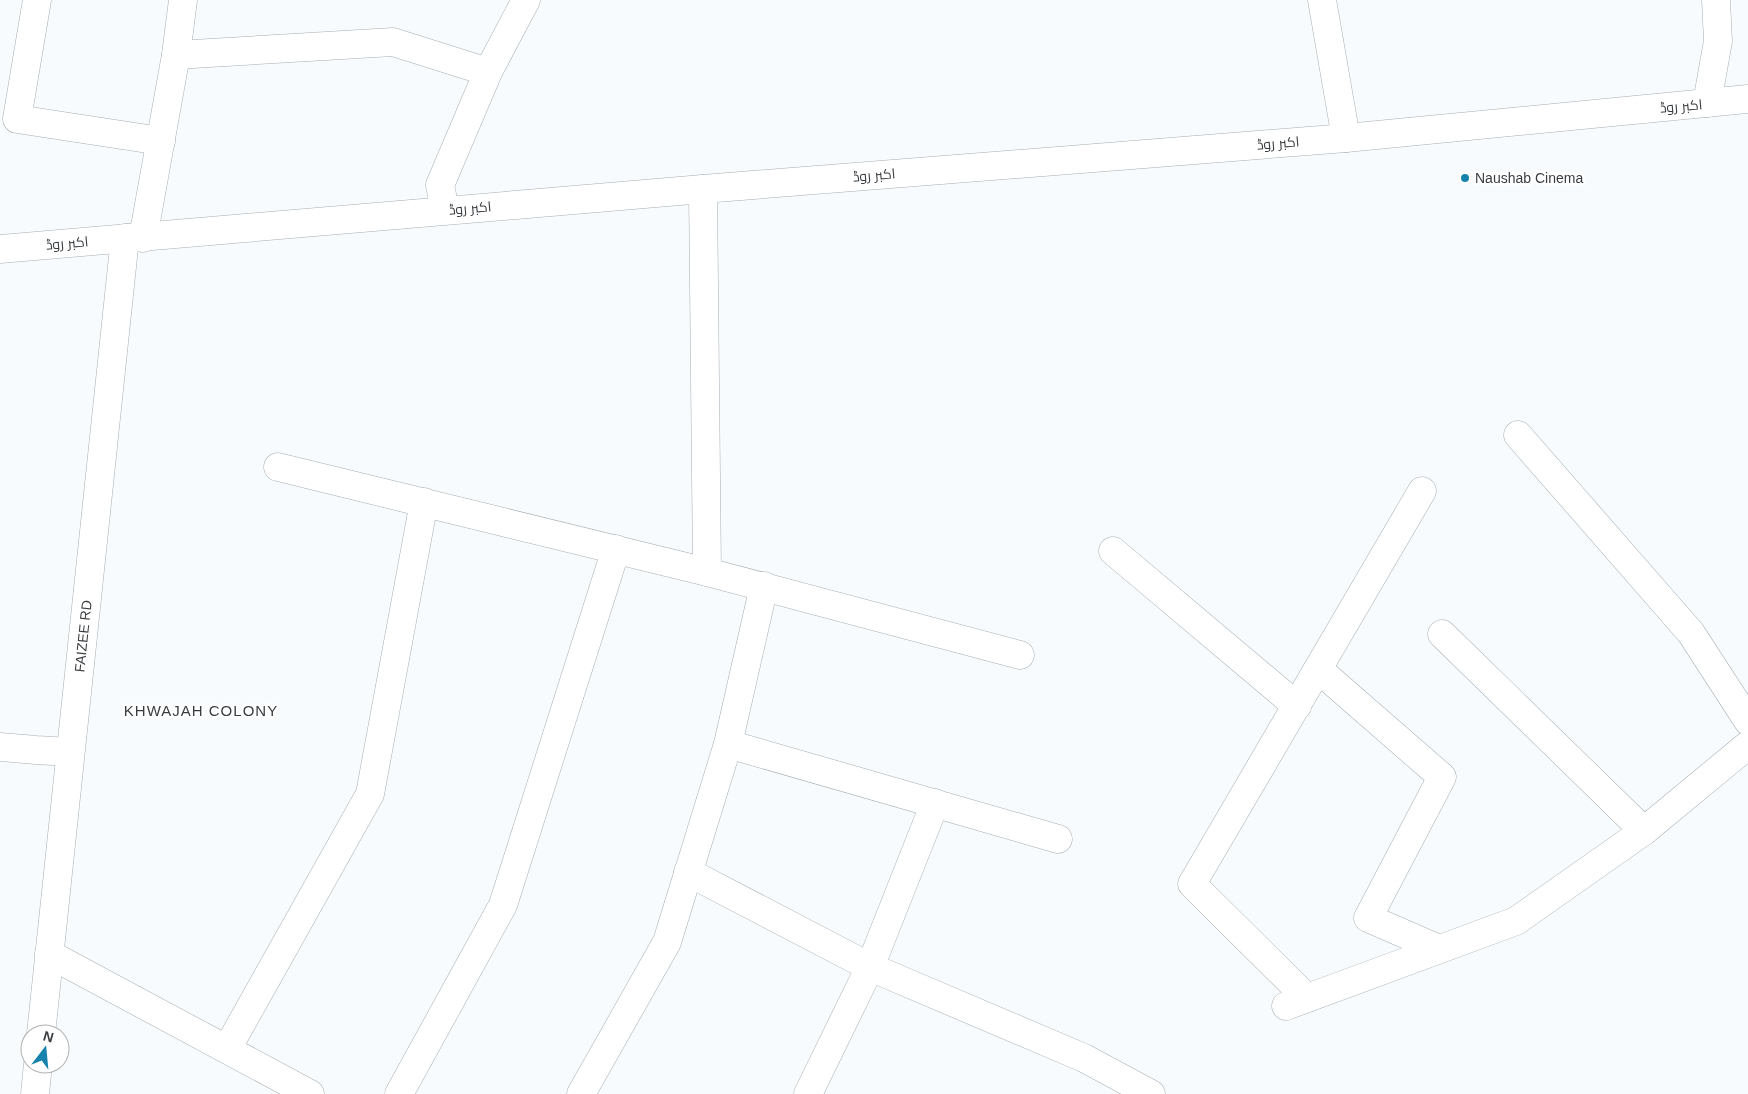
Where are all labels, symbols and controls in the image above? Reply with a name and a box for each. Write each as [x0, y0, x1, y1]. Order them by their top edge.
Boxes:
street label: اکبر روڈ [1659, 96, 1703, 116]
street label: اکبر روڈ [1256, 133, 1300, 153]
street label: اکبر روڈ [852, 165, 896, 185]
place label: Naushab Cinema [1475, 170, 1583, 186]
marker: Naushab Cinema [1459, 172, 1471, 184]
street label: اکبر روڈ [448, 198, 492, 218]
street label: اکبر روڈ [45, 233, 89, 253]
street label: FAIZEE RD [71, 599, 95, 673]
district label: KHWAJAH COLONY [124, 702, 278, 719]
north arrow [20, 1024, 70, 1074]
text: N [42, 1027, 56, 1046]

